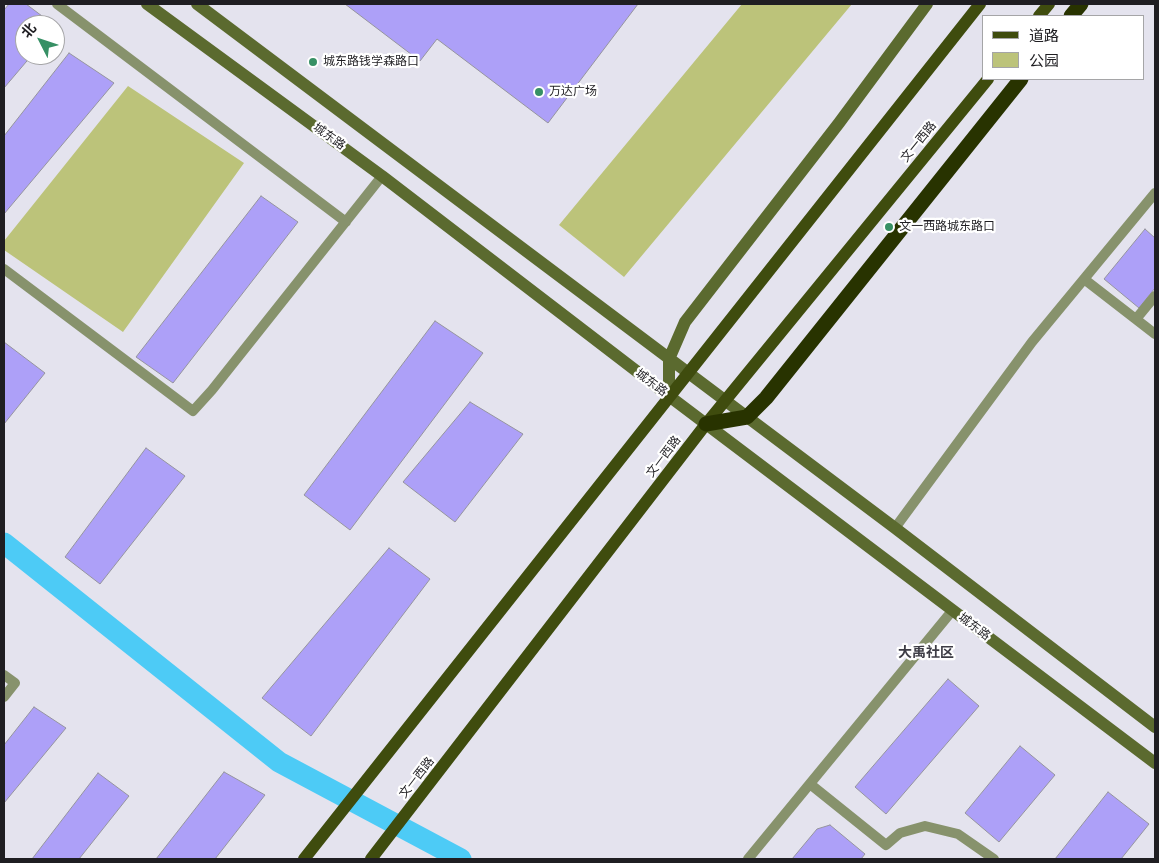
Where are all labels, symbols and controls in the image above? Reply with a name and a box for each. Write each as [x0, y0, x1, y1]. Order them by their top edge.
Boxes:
north arrow [15, 15, 65, 65]
legend [982, 15, 1144, 80]
text: 北 [18, 20, 40, 41]
text: 道路 [1029, 27, 1059, 45]
text: 公园 [1029, 52, 1059, 70]
place label: 城东路钱学森路口 [323, 55, 419, 69]
marker: 城东路钱学森路口 [307, 56, 319, 68]
place label: 万达广场 [549, 85, 597, 99]
marker: 万达广场 [533, 86, 545, 98]
street label: 文一西路 [898, 119, 940, 165]
street label: 城东路 [310, 121, 348, 153]
place label: 文一西路城东路口 [899, 220, 995, 234]
marker: 文一西路城东路口 [883, 221, 895, 233]
street label: 城东路 [632, 366, 670, 400]
street label: 文一西路 [644, 433, 684, 481]
street label: 城东路 [955, 610, 993, 644]
district label: 大禹社区 [898, 645, 954, 661]
street label: 文一西路 [397, 755, 437, 801]

